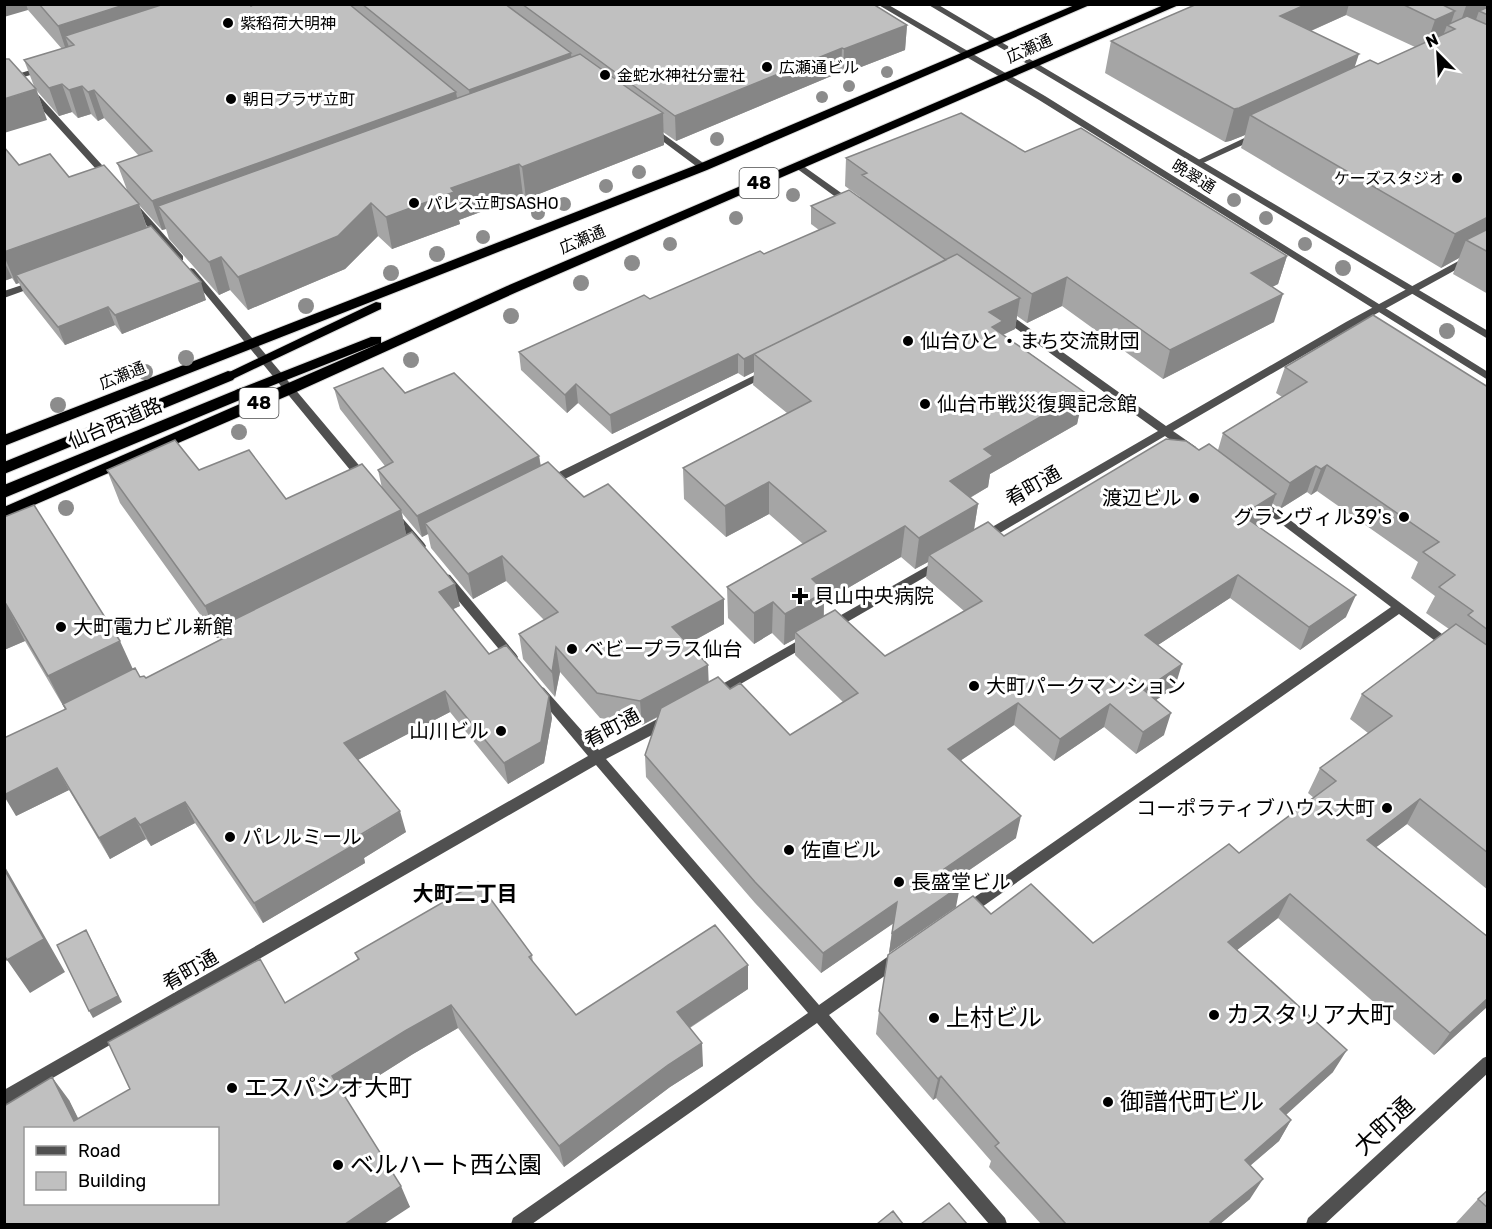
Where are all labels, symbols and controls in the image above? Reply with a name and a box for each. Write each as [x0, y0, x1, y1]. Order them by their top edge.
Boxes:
place label: 紫稻荷大明神 [240, 14, 336, 33]
marker: 紫稻荷大明神 [221, 16, 235, 30]
north arrow [1408, 24, 1468, 84]
street label: 広瀬通 [1003, 30, 1055, 67]
text: N [1423, 30, 1441, 52]
place label: 広瀬通ビル [779, 58, 859, 77]
marker: 広瀬通ビル [760, 60, 774, 74]
place label: 金蛇水神社分霊社 [617, 66, 745, 85]
marker: 金蛇水神社分霊社 [598, 68, 612, 82]
place label: 朝日プラザ立町 [243, 90, 355, 109]
marker: 朝日プラザ立町 [224, 92, 238, 106]
street label: 晩翠通 [1168, 156, 1219, 197]
road number: 48 [740, 168, 778, 198]
place label: ケーズスタジオ [1334, 169, 1445, 188]
marker: ケーズスタジオ [1450, 171, 1464, 185]
place label: パレス立町SASHO [426, 194, 559, 213]
marker: パレス立町SASHO [407, 196, 421, 210]
street label: 広瀬通 [556, 221, 608, 258]
place label: 仙台ひと・まち交流財団 [920, 329, 1139, 353]
marker: 仙台ひと・まち交流財団 [901, 334, 915, 348]
street label: 広瀬通 [96, 358, 148, 393]
road number: 48 [240, 388, 278, 418]
street label: 仙台西道路 [64, 392, 166, 454]
place label: 仙台市戦災復興記念館 [937, 392, 1137, 416]
marker: 仙台市戦災復興記念館 [918, 397, 932, 411]
street label: 肴町通 [1001, 461, 1065, 511]
place label: 渡辺ビル [1102, 486, 1182, 510]
marker: 渡辺ビル [1187, 491, 1201, 505]
place label: グランヴィル39's [1234, 505, 1392, 529]
marker: グランヴィル39's [1397, 510, 1411, 524]
place label: 貝山中央病院 [814, 584, 934, 608]
marker: 貝山中央病院 [791, 587, 809, 605]
place label: 大町電力ビル新館 [73, 615, 233, 639]
marker: 大町電力ビル新館 [54, 620, 68, 634]
place label: ベビープラス仙台 [584, 637, 742, 661]
marker: ベビープラス仙台 [565, 642, 579, 656]
place label: 大町パークマンション [986, 674, 1186, 698]
marker: 大町パークマンション [967, 679, 981, 693]
street label: 肴町通 [580, 703, 644, 753]
place label: 山川ビル [409, 719, 489, 743]
marker: 山川ビル [494, 724, 508, 738]
place label: コーポラティブハウス大町 [1136, 796, 1375, 820]
marker: コーポラティブハウス大町 [1380, 801, 1394, 815]
place label: パレルミール [242, 825, 362, 849]
marker: パレルミール [223, 830, 237, 844]
place label: 佐直ビル [801, 838, 881, 862]
marker: 佐直ビル [782, 843, 796, 857]
place label: 長盛堂ビル [911, 870, 1011, 894]
marker: 長盛堂ビル [892, 875, 906, 889]
district label: 大町二丁目 [413, 881, 518, 906]
street label: 肴町通 [158, 945, 222, 995]
place label: カスタリア大町 [1226, 1001, 1394, 1029]
place label: 上村ビル [946, 1004, 1042, 1032]
marker: カスタリア大町 [1207, 1008, 1221, 1022]
marker: 上村ビル [927, 1011, 941, 1025]
place label: エスパシオ大町 [244, 1074, 412, 1102]
marker: エスパシオ大町 [225, 1081, 239, 1095]
place label: 御譜代町ビル [1120, 1088, 1264, 1116]
street label: 大町通 [1348, 1091, 1420, 1161]
marker: 御譜代町ビル [1101, 1095, 1115, 1109]
legend [24, 1127, 219, 1205]
text: Road [78, 1140, 121, 1162]
place label: ベルハート西公園 [350, 1151, 542, 1179]
marker: ベルハート西公園 [331, 1158, 345, 1172]
text: Building [78, 1170, 146, 1192]

